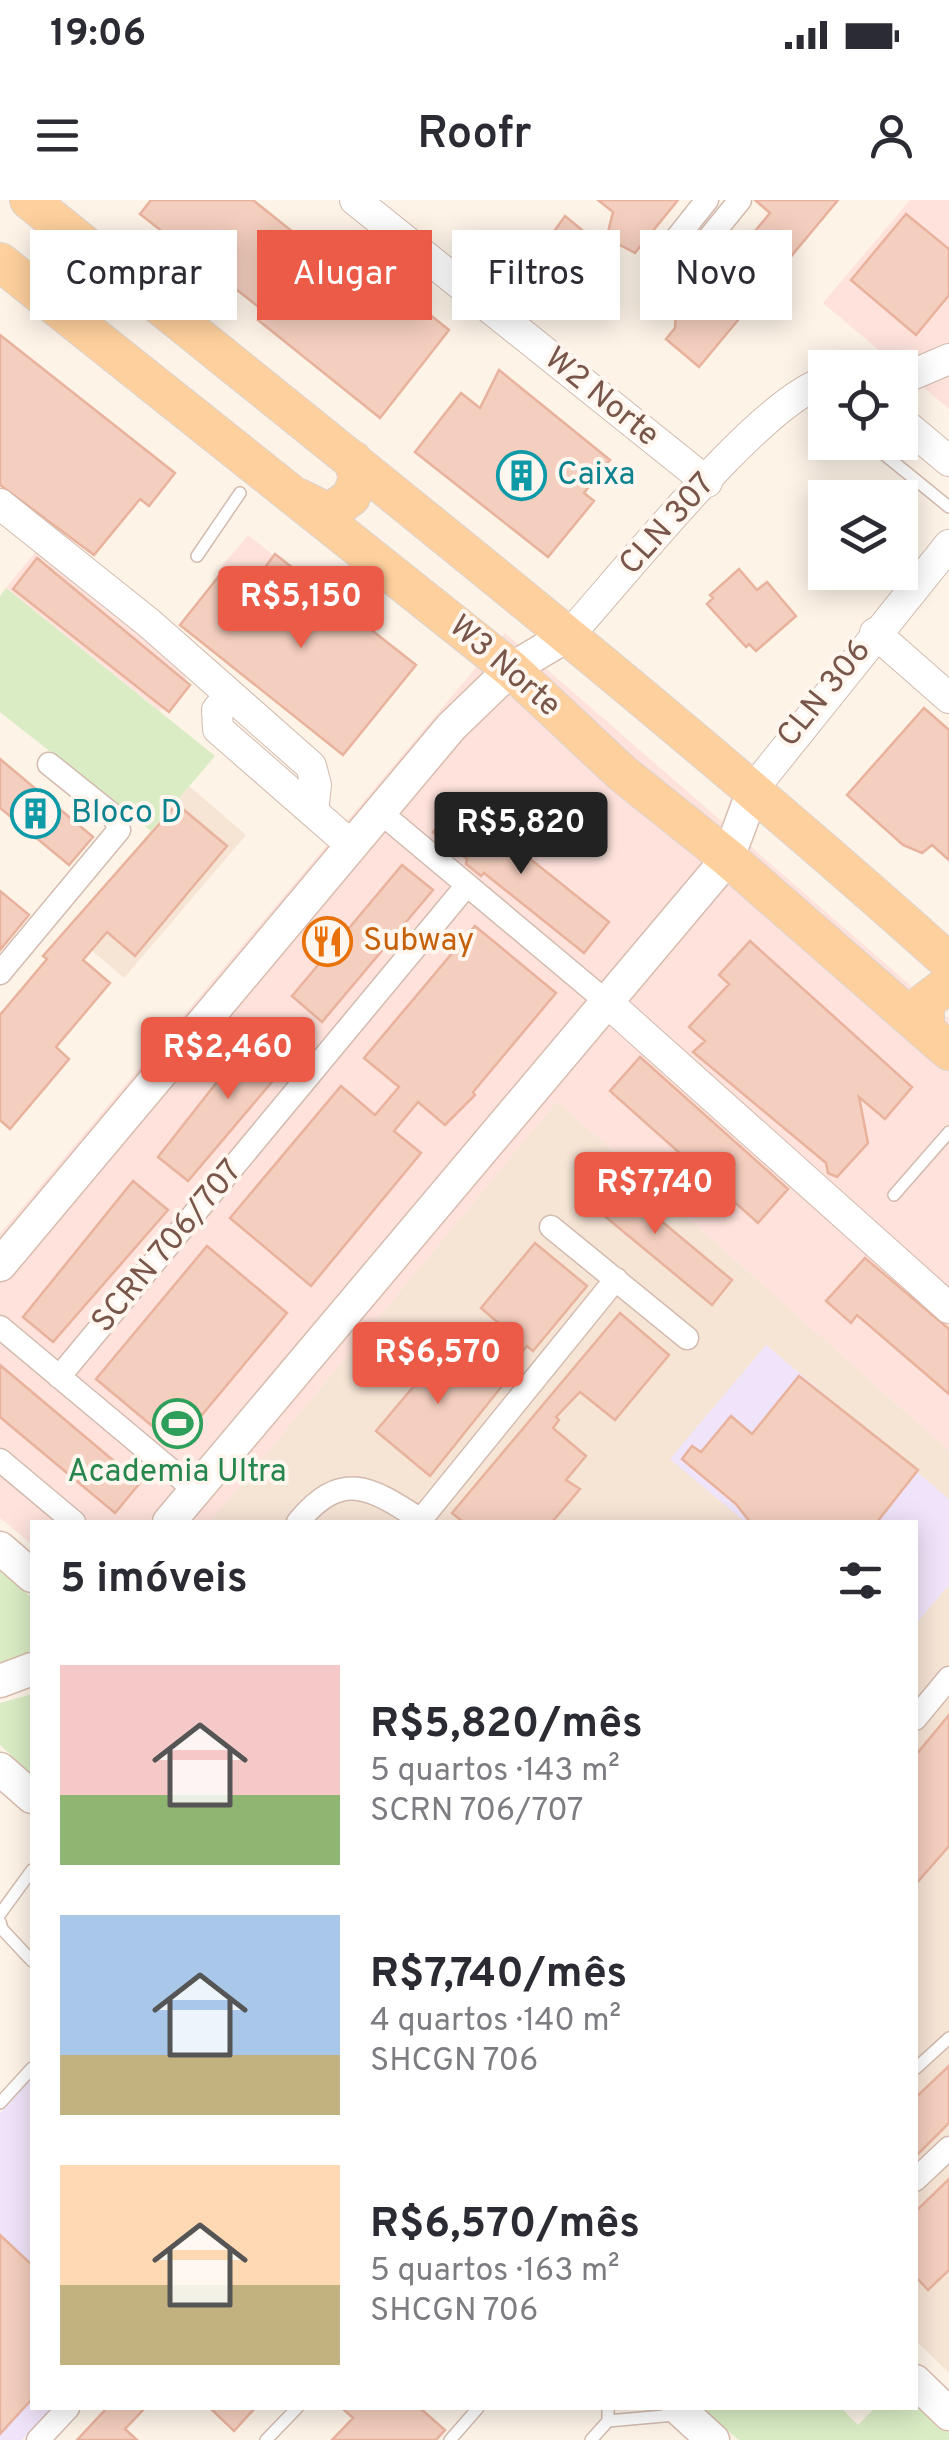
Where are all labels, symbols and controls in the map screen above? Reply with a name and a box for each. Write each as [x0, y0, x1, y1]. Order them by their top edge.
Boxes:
text: 19:06 [50, 11, 146, 60]
text: Roofr [417, 107, 532, 164]
icon: menu [30, 108, 85, 163]
icon: person [864, 108, 919, 163]
chip: Comprar [30, 230, 237, 320]
chip: Alugar [257, 230, 432, 320]
chip: Filtros [452, 230, 620, 320]
chip: Novo [640, 230, 792, 320]
street label: W2 Norte [536, 340, 666, 456]
map controls [808, 350, 918, 590]
button: locate [808, 350, 918, 460]
building icon: Caixa [496, 450, 548, 502]
place label: Caixa [557, 456, 635, 496]
street label: CLN 307 [612, 466, 724, 584]
button: layers [808, 480, 918, 590]
pin: R$5,150 [209, 566, 393, 651]
text: R$5,150 [240, 578, 362, 618]
street label: W3 Norte [440, 607, 568, 727]
street label: CLN 306 [769, 632, 881, 756]
building icon: Bloco D [10, 788, 62, 840]
pin: R$5,820 [429, 792, 613, 877]
place label: Bloco D [71, 794, 182, 834]
text: R$5,820 [457, 804, 586, 844]
restaurant icon: Subway [302, 916, 354, 968]
place label: Subway [363, 922, 474, 962]
pin: R$2,460 [136, 1017, 320, 1102]
text: R$2,460 [163, 1029, 293, 1069]
street label: SCRN 706/707 [84, 1152, 252, 1342]
pin: R$7,740 [563, 1152, 747, 1237]
text: R$7,740 [596, 1164, 714, 1204]
pin: R$6,570 [346, 1322, 530, 1407]
text: R$6,570 [375, 1334, 501, 1374]
sports icon: Academia Ultra [151, 1397, 203, 1449]
place label: Academia Ultra [67, 1453, 287, 1493]
icon: filters [833, 1553, 888, 1608]
text: 5 imóveis [60, 1554, 248, 1607]
text: R$5,820/mês [370, 1699, 643, 1752]
icon: home [140, 1705, 260, 1825]
text: 5 quartos · 143 m² [370, 1752, 620, 1792]
text: SCRN 706/707 [370, 1792, 584, 1832]
text: R$7,740/mês [370, 1949, 627, 2002]
icon: home [140, 1955, 260, 2075]
text: 4 quartos · 140 m² [370, 2002, 621, 2042]
text: SHCGN 706 [370, 2042, 538, 2082]
text: R$6,570/mês [370, 2199, 640, 2252]
icon: home [140, 2205, 260, 2325]
text: 5 quartos · 163 m² [370, 2252, 620, 2292]
text: SHCGN 706 [370, 2292, 538, 2332]

